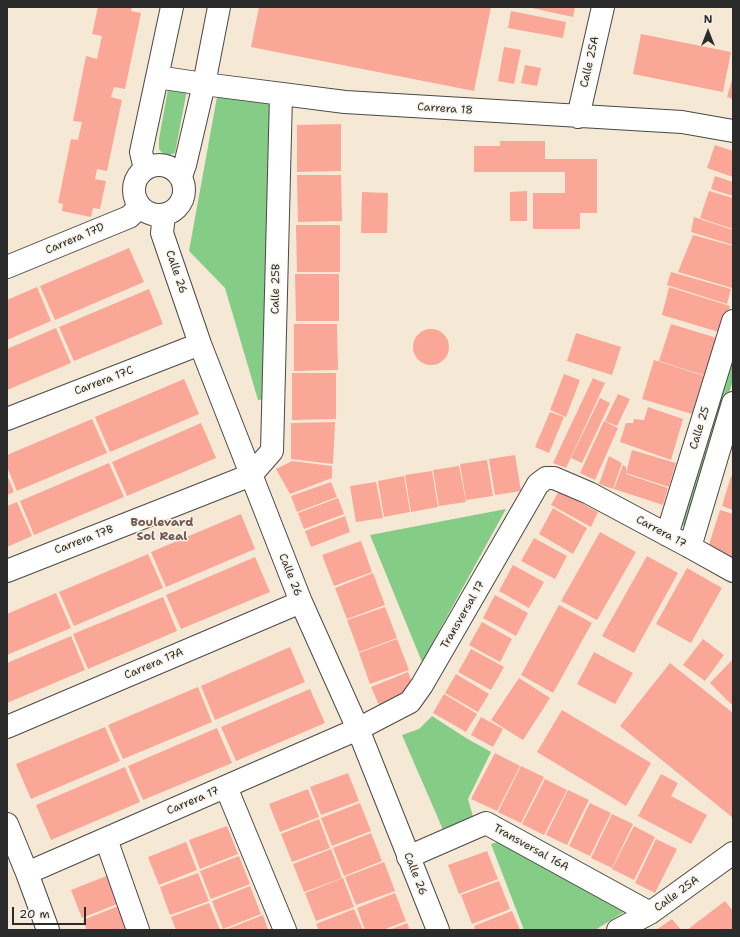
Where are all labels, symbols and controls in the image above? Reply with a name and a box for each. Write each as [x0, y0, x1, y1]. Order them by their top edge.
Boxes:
north arrow [688, 12, 728, 52]
text: N [704, 12, 712, 27]
street label: Calle 25A [578, 35, 602, 89]
street label: Carrera 18 [417, 100, 473, 118]
street label: Carrera 17D [44, 221, 106, 257]
street label: Calle 26 [162, 249, 190, 295]
street label: Calle 25B [269, 264, 283, 314]
street label: Carrera 17C [73, 364, 135, 398]
street label: Calle 25 [687, 405, 713, 451]
street label: Carrera 17 [633, 513, 689, 551]
district label: Boulevard Sol Real [130, 516, 194, 544]
street label: Carrera 17B [53, 523, 115, 557]
street label: Calle 26 [275, 552, 305, 598]
street label: Transversal 17 [438, 579, 488, 651]
street label: Carrera 17A [122, 646, 186, 682]
street label: Carrera 17 [165, 784, 221, 818]
street label: Transversal 16A [491, 822, 571, 874]
street label: Calle 26 [400, 851, 430, 897]
street label: Calle 25A [652, 873, 702, 915]
scale bar [14, 899, 88, 925]
text: 20 m [19, 906, 50, 922]

